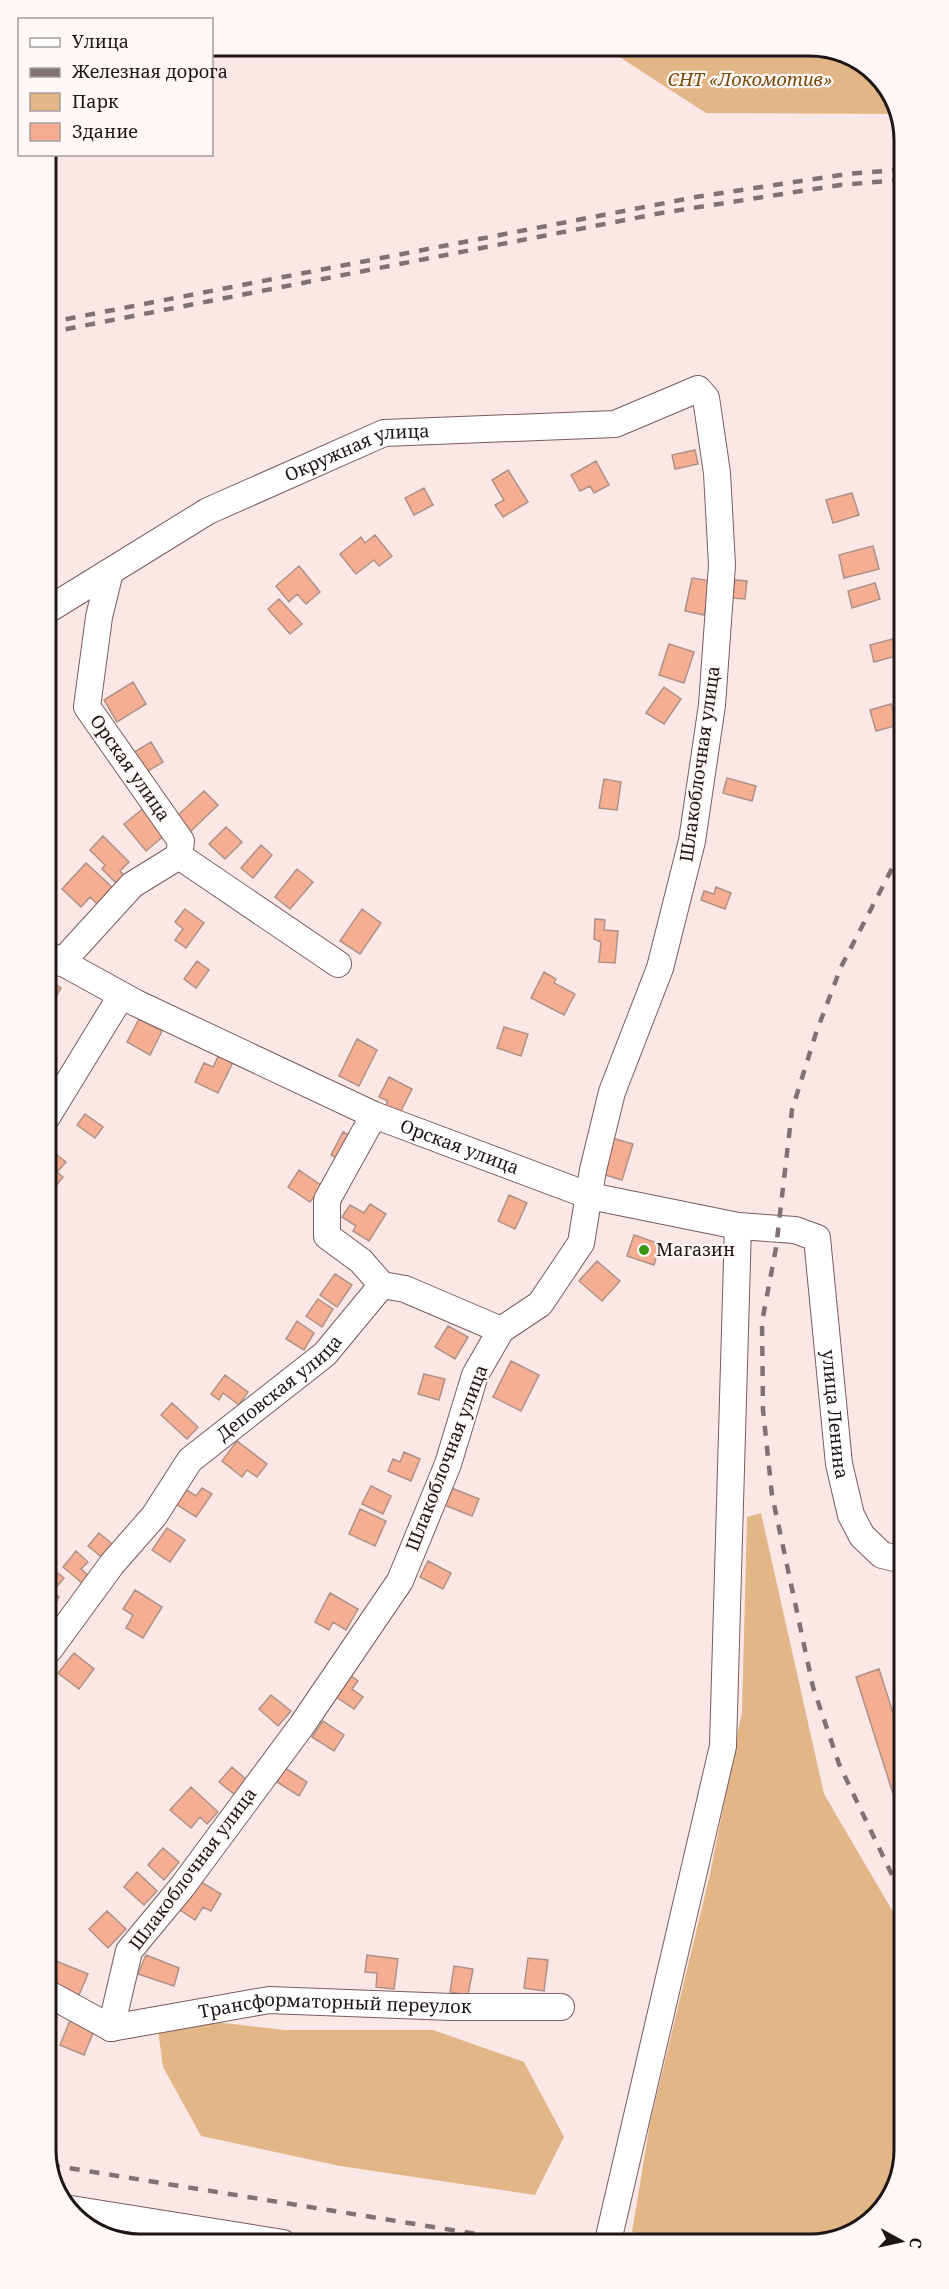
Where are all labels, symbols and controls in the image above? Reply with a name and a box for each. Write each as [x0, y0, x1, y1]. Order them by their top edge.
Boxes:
legend [18, 18, 213, 156]
text: Улица [72, 29, 129, 53]
text: Железная дорога [71, 59, 228, 83]
park label: СНТ «Локомотив» [668, 67, 832, 91]
text: Парк [72, 89, 119, 113]
text: Здание [72, 119, 138, 143]
street label: Окружная улица [281, 418, 430, 487]
street label: Шлакоблочная улица [673, 664, 725, 863]
street label: Орская улица [85, 709, 177, 826]
street label: Орская улица [397, 1113, 523, 1179]
place label: Магазин [656, 1237, 735, 1261]
marker: Магазин [637, 1243, 651, 1257]
street label: Деповская улица [211, 1329, 347, 1446]
street label: улица Ленина [817, 1348, 855, 1481]
street label: Шлакоблочная улица [399, 1361, 493, 1554]
street label: Шлакоблочная улица [123, 1782, 261, 1955]
street label: Трансформаторный переулок [196, 1987, 472, 2023]
north arrow [871, 2211, 931, 2271]
text: С [904, 2236, 927, 2250]

